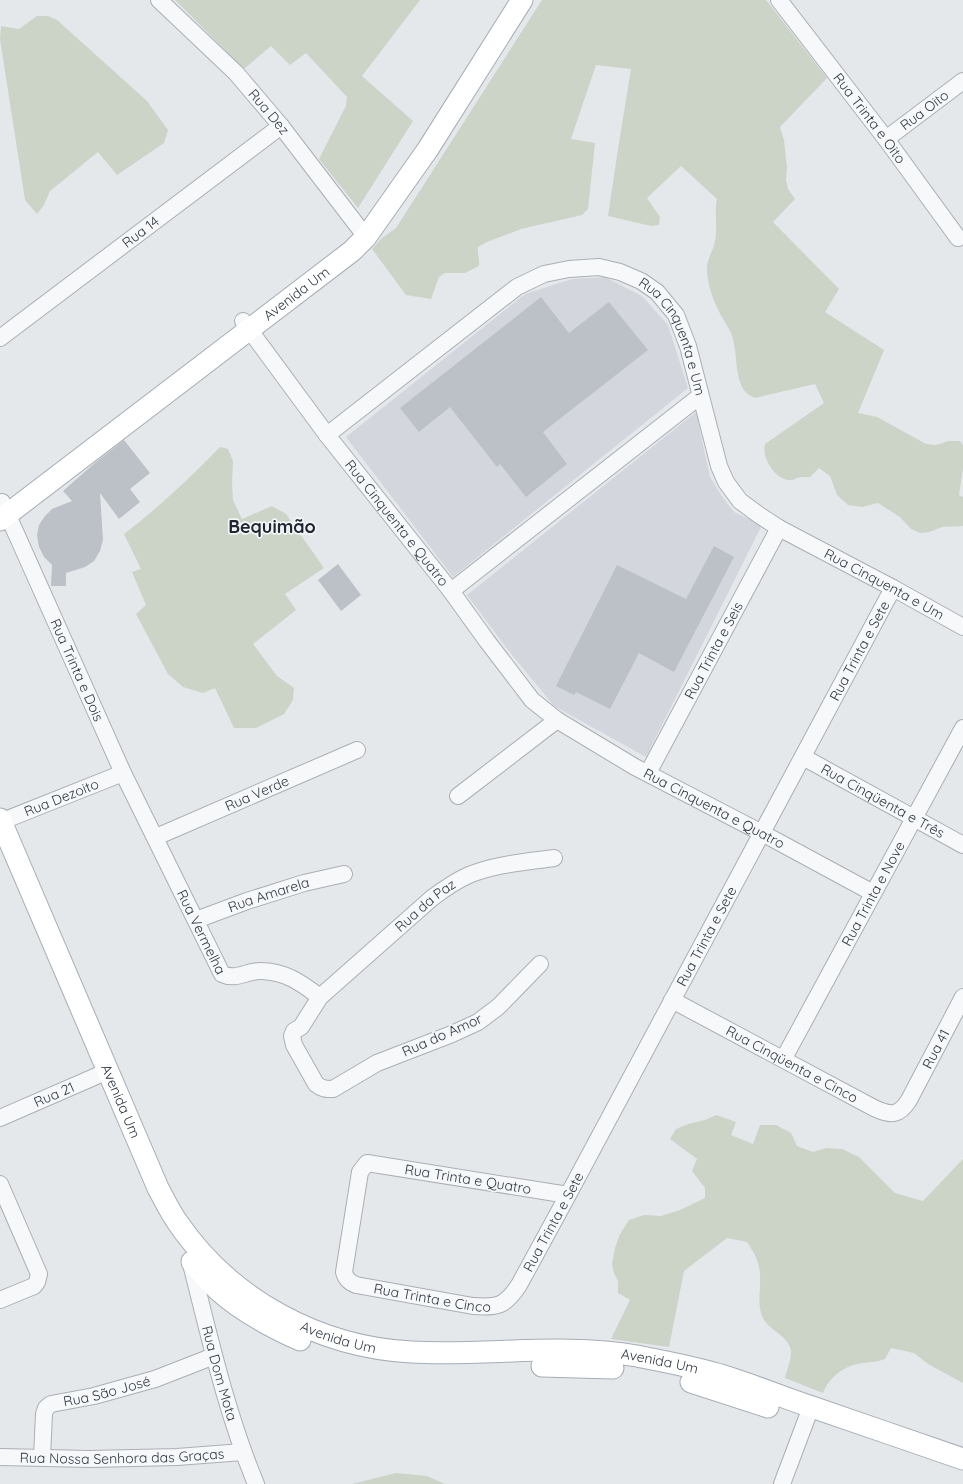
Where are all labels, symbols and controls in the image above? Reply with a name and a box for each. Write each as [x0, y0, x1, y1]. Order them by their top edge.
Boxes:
street label: Rua Trinta e Oito [829, 69, 910, 167]
street label: Rua Dez [244, 85, 294, 138]
street label: Rua Oito [896, 86, 952, 134]
street label: Rua 14 [118, 212, 163, 252]
street label: Avenida Um [260, 263, 333, 325]
street label: Rua Cinquenta e Um [635, 273, 709, 397]
street label: Rua Cinquenta e Quatro [341, 456, 453, 590]
district label: Bequimão [228, 515, 316, 538]
street label: Rua Cinquenta e Um [821, 544, 947, 624]
street label: Rua Trinta e Sete [825, 598, 894, 704]
street label: Rua Trinta e Seis [680, 599, 747, 702]
street label: Rua Trinta e Dois [46, 616, 108, 724]
street label: Rua Cinqüenta e Três [818, 760, 948, 842]
street label: Rua Cinquenta e Quatro [641, 764, 788, 853]
street label: Rua Verde [222, 772, 292, 815]
street label: Rua Dezoito [21, 775, 101, 821]
street label: Rua Trinta e Nove [838, 838, 909, 949]
street label: Rua Amarela [225, 873, 311, 916]
street label: Rua da Paz [391, 875, 459, 936]
street label: Rua Trinta e Sete [672, 883, 741, 990]
street label: Rua Vermelha [173, 887, 230, 977]
street label: Rua do Amor [399, 1009, 485, 1061]
street label: Rua Cinqüenta e Cinco [723, 1022, 861, 1107]
street label: Rua 41 [918, 1026, 953, 1072]
street label: Avenida Um [97, 1062, 145, 1141]
street label: Rua 21 [31, 1078, 77, 1111]
street label: Rua Trinta e Quatro [403, 1160, 533, 1198]
street label: Rua Trinta e Sete [519, 1169, 588, 1275]
street label: Rua Trinta e Cinco [372, 1279, 491, 1316]
street label: Avenida Um [298, 1317, 378, 1357]
street label: Rua Dom Mota [198, 1324, 241, 1423]
street label: Avenida Um [620, 1345, 700, 1378]
street label: Rua São José [62, 1372, 152, 1411]
street label: Rua Nossa Senhora das Graças [19, 1444, 225, 1468]

